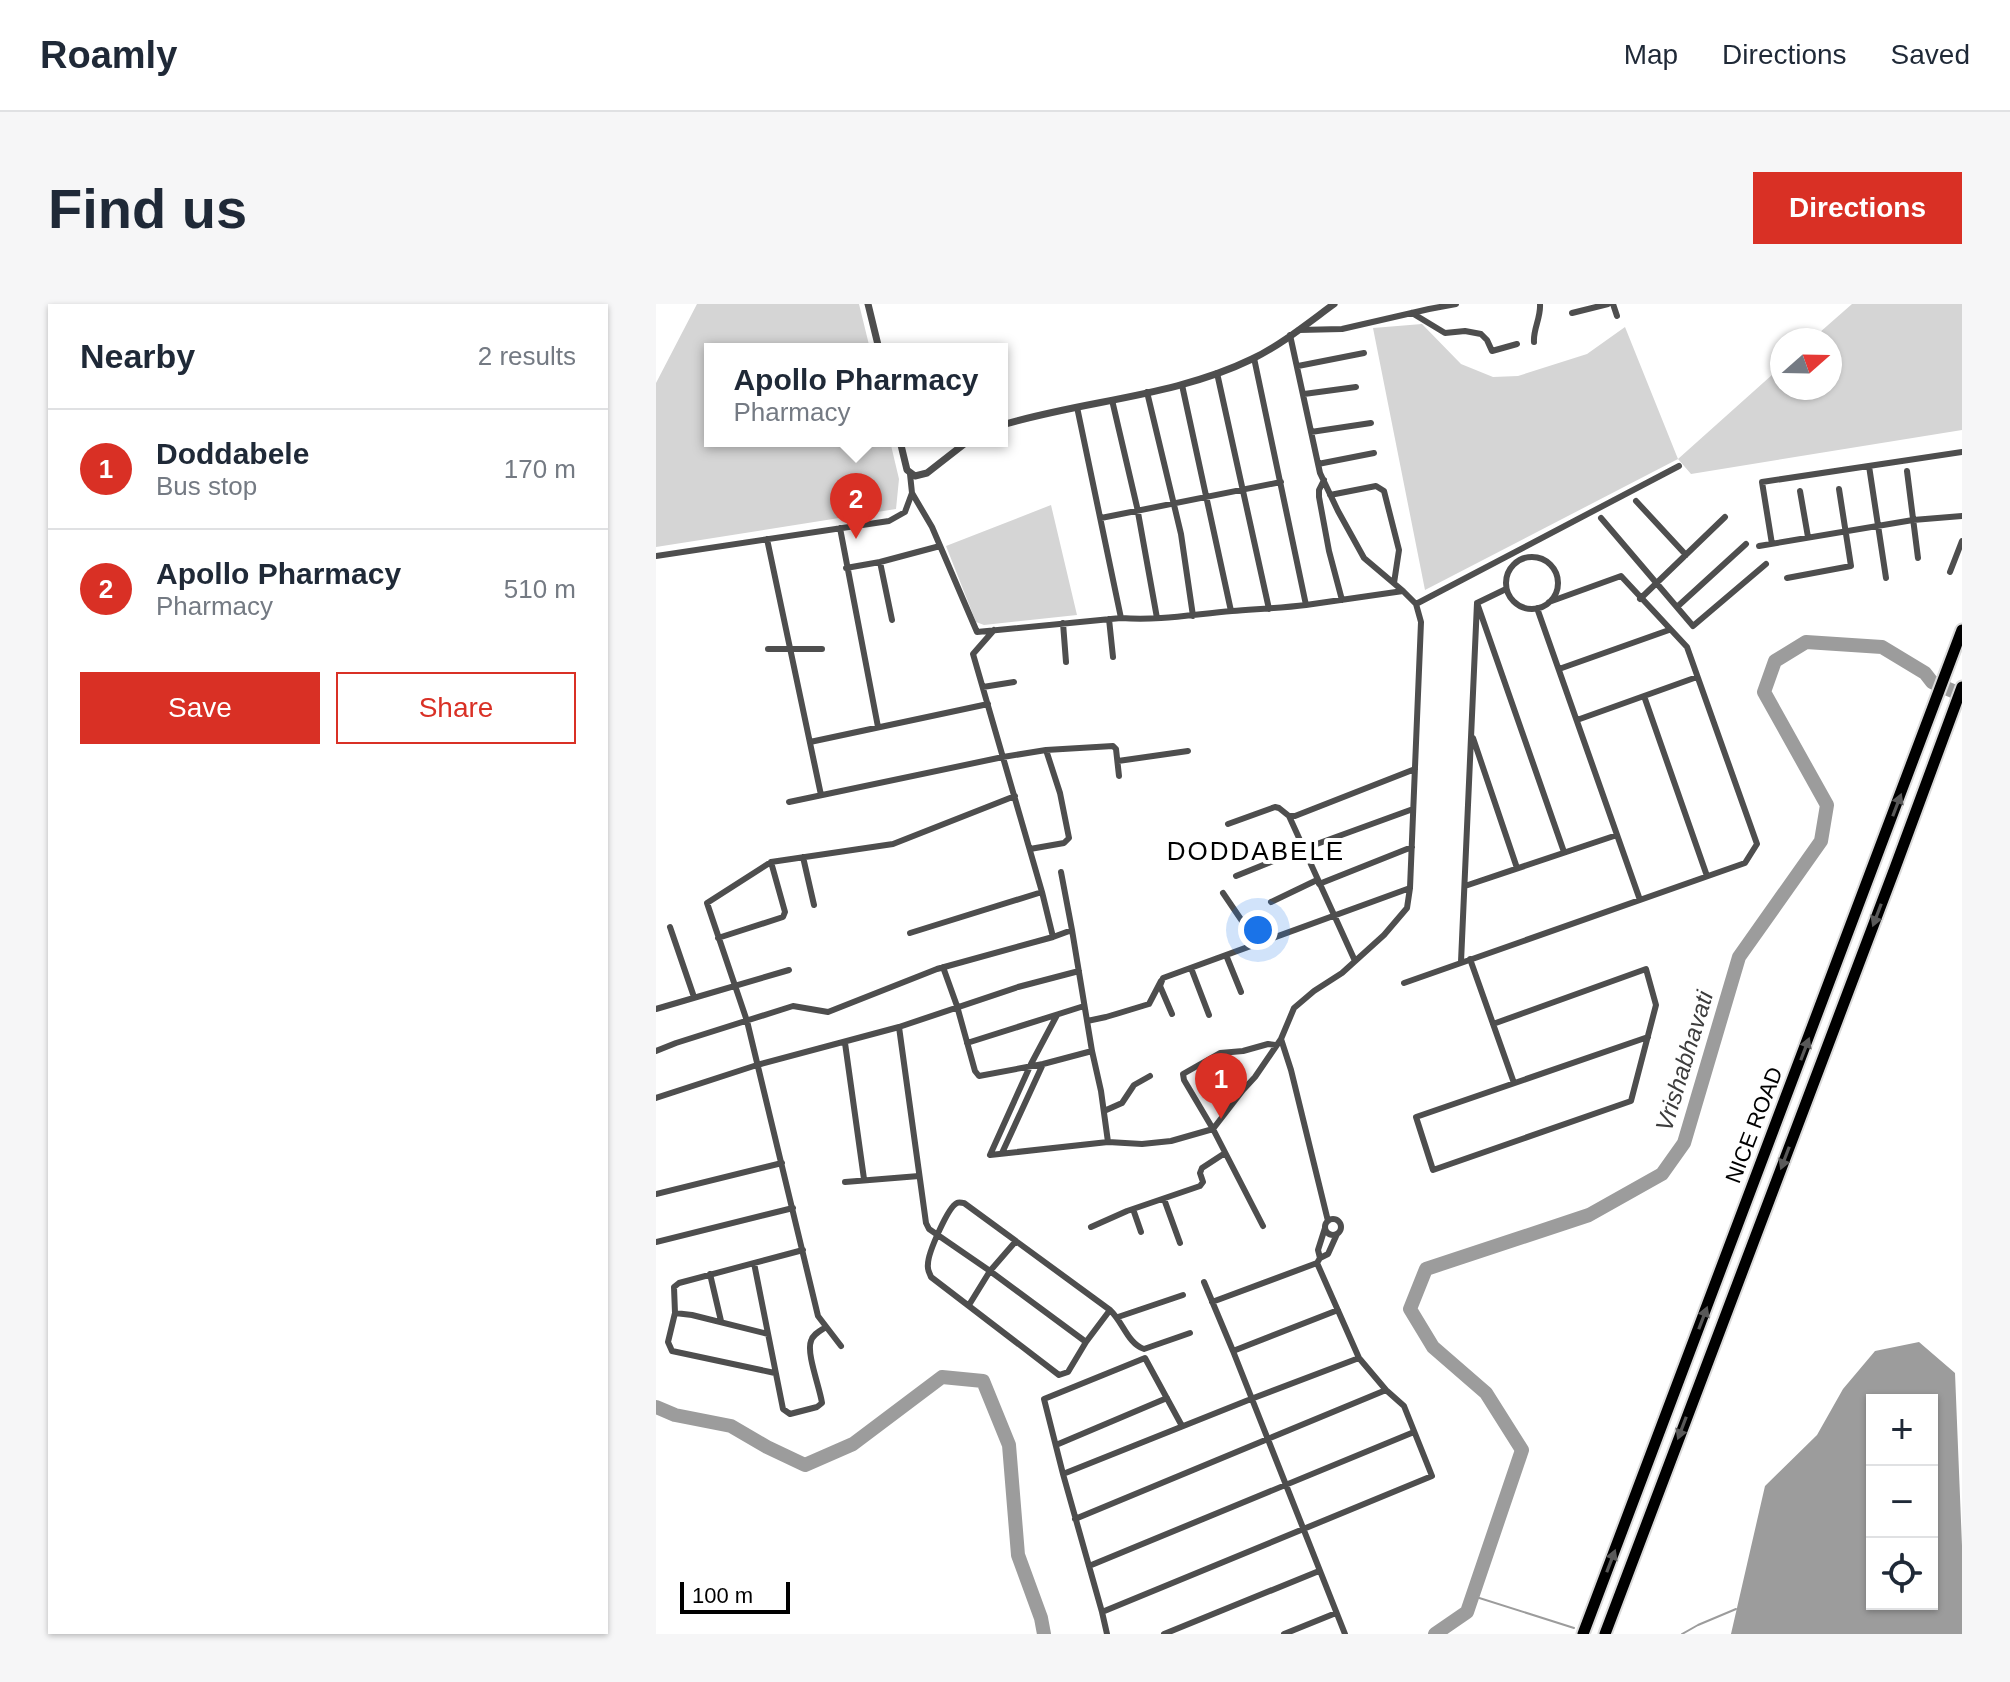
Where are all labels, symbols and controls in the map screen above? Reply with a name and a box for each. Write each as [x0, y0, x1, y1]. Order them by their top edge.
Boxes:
text: Roamly [40, 34, 177, 76]
text: Map [1624, 39, 1678, 70]
text: Directions [1722, 39, 1847, 70]
text: Saved [1891, 39, 1970, 70]
button: Directions [1753, 172, 1962, 244]
text: Find us [48, 177, 247, 240]
north arrow [1770, 328, 1842, 400]
text: Nearby [80, 337, 195, 375]
text: 2 results [478, 341, 576, 371]
popup [704, 343, 1008, 447]
text: Apollo Pharmacy [733, 363, 979, 396]
text: Pharmacy [733, 397, 851, 427]
text: Doddabele [156, 437, 309, 470]
text: 1 [99, 454, 113, 484]
text: 170 m [504, 454, 576, 484]
text: Bus stop [156, 471, 257, 501]
pin: 2 [830, 473, 882, 539]
text: Apollo Pharmacy [156, 557, 401, 590]
text: 2 [99, 574, 113, 604]
text: 510 m [504, 574, 576, 604]
text: Pharmacy [156, 591, 273, 621]
button: Save [80, 672, 320, 744]
button: Share [336, 672, 576, 744]
one-way arrow [1891, 793, 1903, 817]
district label: DODDABELE [1167, 836, 1345, 866]
one-way arrow [1870, 904, 1883, 928]
your location [1238, 910, 1278, 950]
water label: Vrishabhavati [1650, 987, 1718, 1134]
one-way arrow [1799, 1037, 1812, 1061]
pin: 1 [1195, 1053, 1247, 1119]
street label: NICE ROAD [1720, 1063, 1788, 1187]
one-way arrow [1778, 1146, 1791, 1170]
one-way arrow [1697, 1306, 1710, 1330]
map controls [1866, 1394, 1938, 1610]
button: + [1866, 1394, 1938, 1466]
one-way arrow [1676, 1416, 1688, 1440]
button: − [1866, 1466, 1938, 1538]
button: locate [1866, 1538, 1938, 1610]
one-way arrow [1605, 1549, 1618, 1573]
scale bar [680, 1578, 790, 1614]
text: 100 m [692, 1583, 753, 1608]

